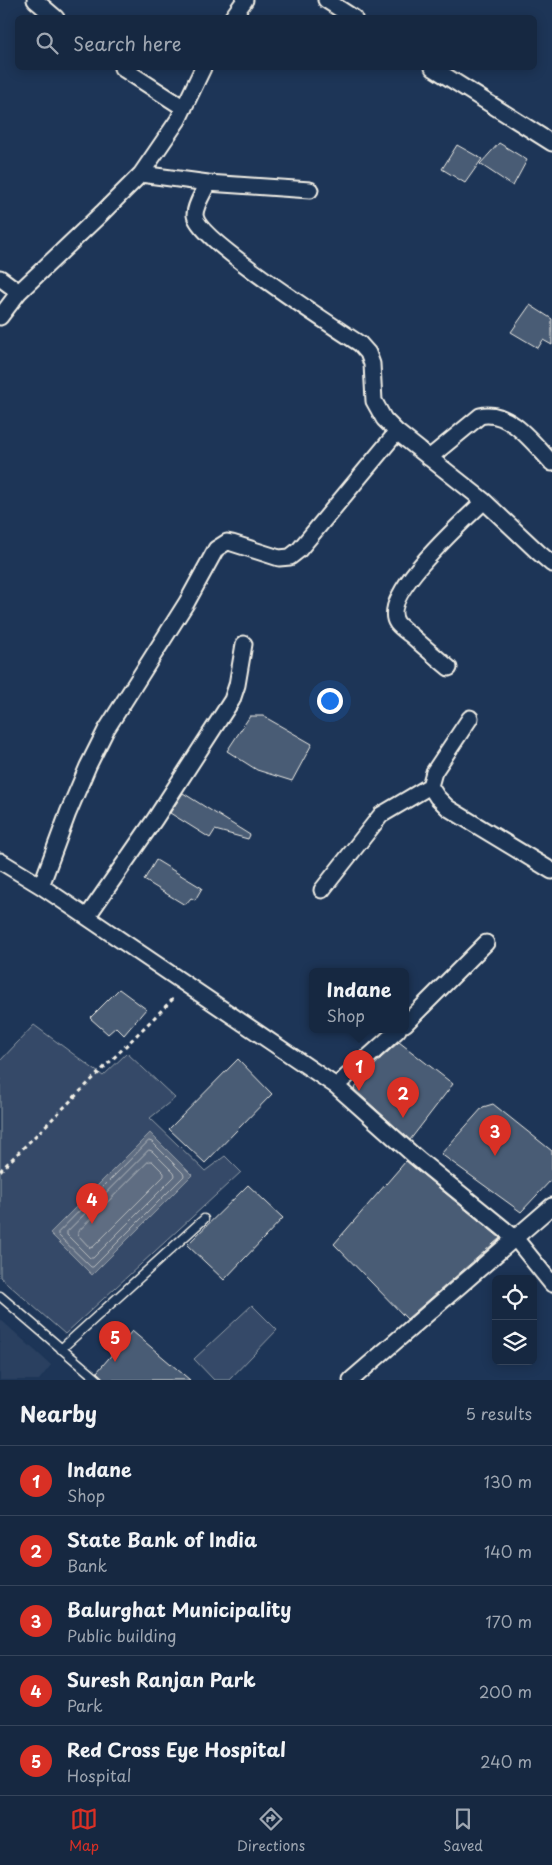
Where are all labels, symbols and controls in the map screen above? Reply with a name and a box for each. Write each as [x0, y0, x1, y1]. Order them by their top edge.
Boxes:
search box [15, 15, 537, 70]
icon: search [33, 29, 61, 57]
text: Search here [73, 29, 182, 57]
your location [317, 688, 343, 714]
popup [309, 968, 409, 1033]
text: Indane [327, 975, 391, 1003]
text: Shop [327, 1003, 365, 1027]
pin: 1 [343, 1050, 375, 1091]
pin: 2 [387, 1077, 419, 1118]
pin: 3 [479, 1115, 511, 1156]
pin: 4 [76, 1183, 108, 1224]
map controls [492, 1275, 537, 1365]
button: locate [492, 1275, 537, 1320]
button: layers [492, 1320, 537, 1365]
pin: 5 [99, 1321, 131, 1362]
text: Nearby [20, 1397, 97, 1429]
text: 5 results [465, 1401, 532, 1425]
text: Indane [67, 1455, 132, 1483]
text: 1 [32, 1469, 40, 1493]
text: 130 m [484, 1469, 532, 1493]
text: Shop [67, 1483, 105, 1507]
text: State Bank of India [67, 1525, 257, 1553]
text: 2 [30, 1539, 42, 1563]
text: 140 m [484, 1539, 532, 1563]
text: Bank [67, 1553, 107, 1577]
text: Balurghat Municipality [67, 1595, 291, 1623]
text: 3 [31, 1609, 41, 1633]
text: 170 m [486, 1609, 532, 1633]
text: Public building [67, 1623, 177, 1647]
text: Suresh Ranjan Park [67, 1665, 256, 1693]
text: 4 [31, 1679, 41, 1703]
text: 200 m [479, 1679, 532, 1703]
text: Park [67, 1693, 103, 1717]
text: Red Cross Eye Hospital [67, 1735, 286, 1763]
text: 5 [31, 1749, 41, 1773]
text: 240 m [480, 1749, 532, 1773]
text: Hospital [67, 1763, 131, 1787]
tab: Map [69, 1805, 99, 1856]
tab: Directions [237, 1805, 305, 1856]
tab: Saved [443, 1805, 483, 1856]

